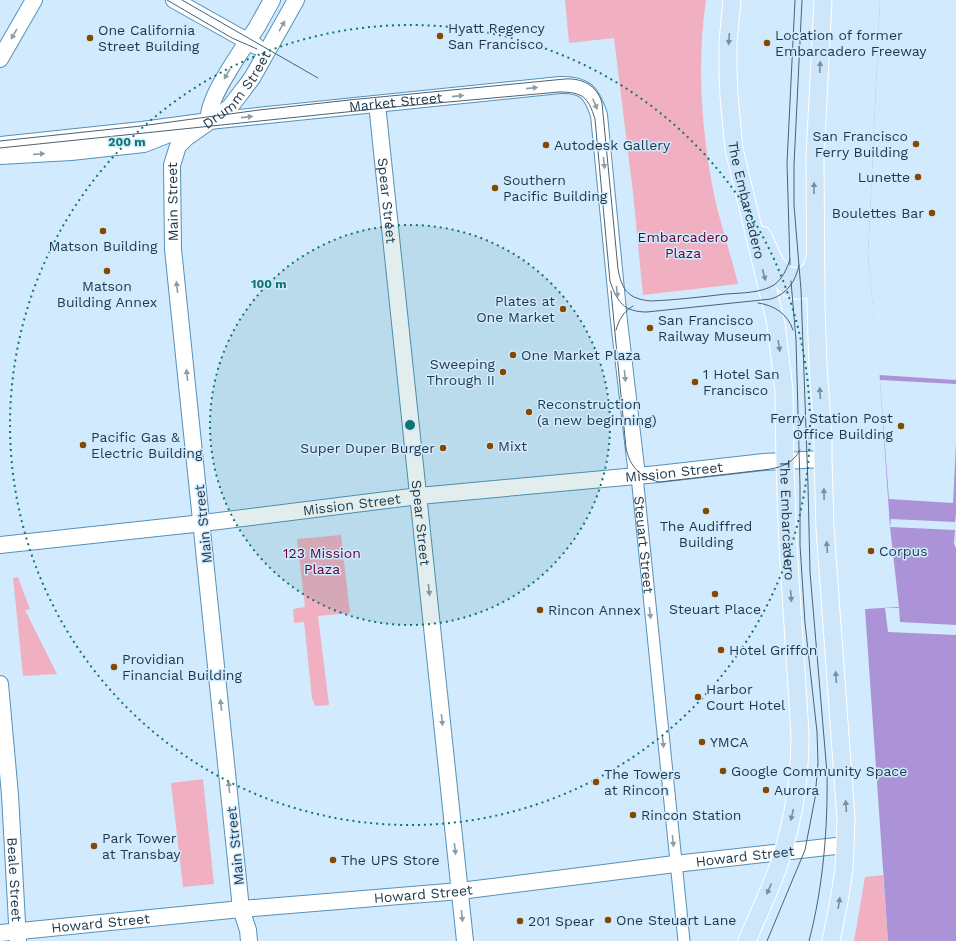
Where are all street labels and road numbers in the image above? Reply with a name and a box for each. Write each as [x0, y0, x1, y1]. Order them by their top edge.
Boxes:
street label: Drumm Street [199, 48, 274, 132]
street label: Market Street [348, 89, 443, 115]
street label: The Embarcadero [725, 140, 768, 261]
street label: Spear Street [375, 157, 400, 244]
street label: Main Street [164, 162, 181, 241]
street label: Mission Street [624, 459, 724, 485]
street label: The Embarcadero [777, 460, 798, 581]
street label: Spear Street [409, 479, 433, 566]
street label: Main Street [191, 484, 215, 564]
street label: Mission Street [302, 490, 402, 518]
street label: Steuart Street [631, 495, 657, 594]
street label: Main Street [223, 806, 247, 886]
street label: Beale Street [4, 837, 25, 922]
street label: Howard Street [695, 843, 795, 870]
street label: Howard Street [373, 881, 474, 906]
street label: Howard Street [50, 910, 151, 936]

